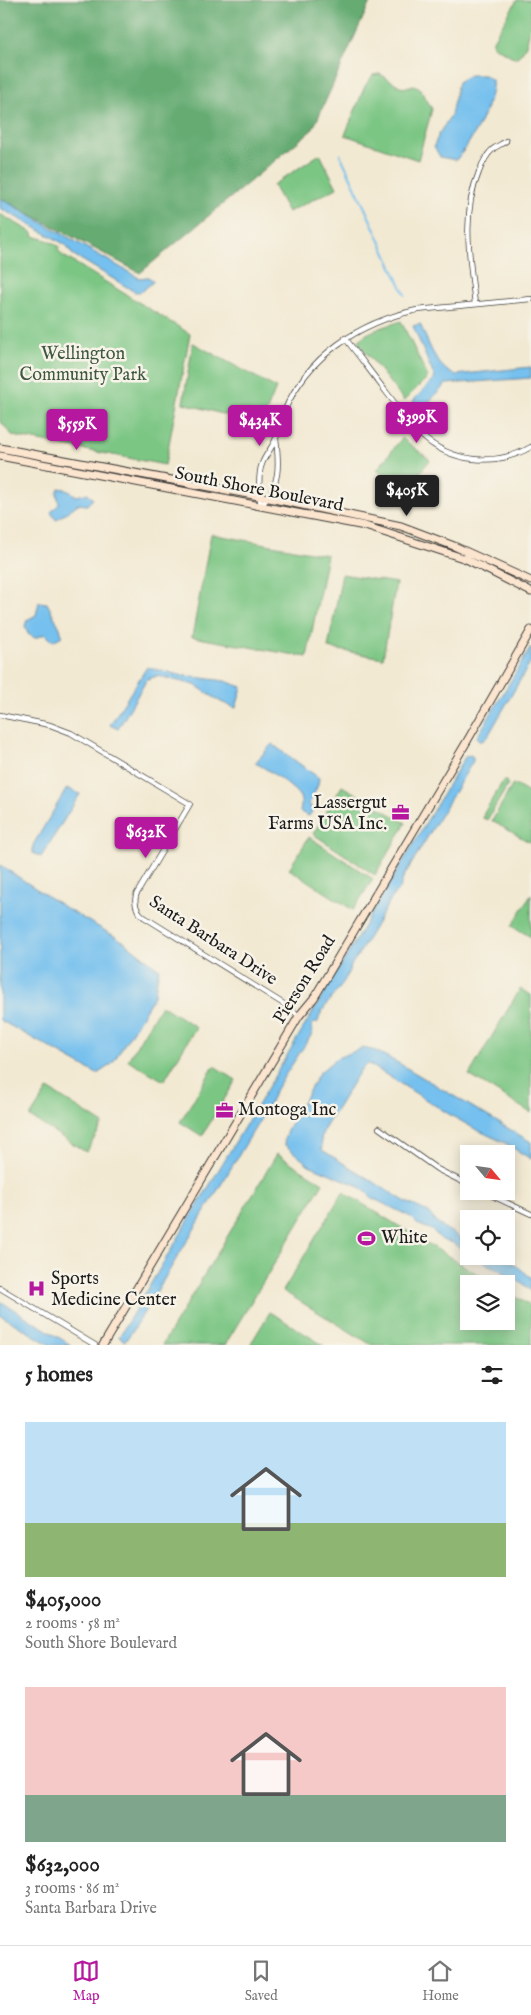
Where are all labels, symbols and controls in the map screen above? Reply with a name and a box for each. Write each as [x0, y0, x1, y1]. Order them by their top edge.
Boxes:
park label: Wellington Community Park [19, 343, 147, 387]
pin: $399K [382, 402, 452, 444]
pin: $434K [225, 404, 295, 447]
pin: $559K [42, 408, 112, 451]
text: $399K [397, 408, 437, 428]
text: $434K [239, 411, 281, 431]
text: $559K [57, 415, 97, 435]
street label: South Shore Boulevard [173, 462, 346, 518]
pin: $405K [372, 474, 442, 517]
text: $405K [386, 481, 428, 501]
place label: Lassergut Farms USA Inc. [268, 792, 387, 836]
office icon: Lassergut Farms USA Inc. [391, 803, 411, 823]
pin: $632K [111, 816, 181, 859]
text: $632K [126, 823, 166, 843]
street label: Santa Barbara Drive [145, 891, 281, 991]
street label: Pierson Road [269, 931, 342, 1029]
place label: Montoga Inc [238, 1099, 337, 1122]
office icon: Montoga Inc [214, 1100, 234, 1120]
north arrow [460, 1145, 515, 1200]
map controls [460, 1145, 515, 1330]
button: locate [460, 1210, 515, 1265]
place label: White [381, 1227, 428, 1250]
sports icon: White [357, 1228, 377, 1248]
place label: Sports Medicine Center [51, 1268, 177, 1312]
button: layers [460, 1275, 515, 1330]
hospital icon: Sports Medicine Center [27, 1279, 47, 1299]
icon: filters [478, 1361, 506, 1389]
text: 5 homes [25, 1362, 93, 1389]
icon: home [221, 1454, 311, 1544]
text: $405,000 [25, 1587, 101, 1614]
text: 2 rooms · 58 m² [25, 1614, 120, 1634]
text: South Shore Boulevard [25, 1634, 177, 1654]
icon: home [221, 1719, 311, 1809]
text: $632,000 [25, 1852, 100, 1879]
text: 3 rooms · 86 m² [25, 1879, 119, 1899]
text: Santa Barbara Drive [25, 1899, 157, 1919]
tab: Map [72, 1957, 100, 2005]
tab: Saved [245, 1957, 278, 2005]
tab: Home [422, 1957, 459, 2005]

